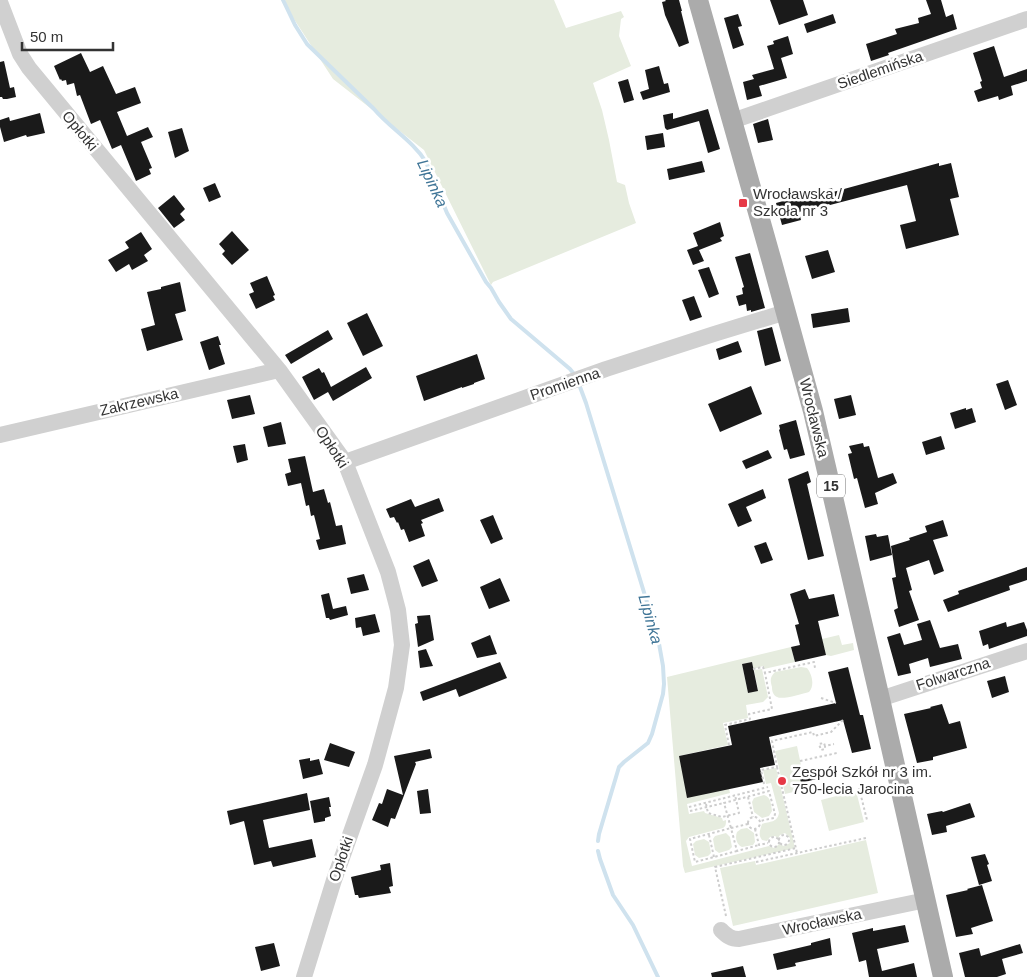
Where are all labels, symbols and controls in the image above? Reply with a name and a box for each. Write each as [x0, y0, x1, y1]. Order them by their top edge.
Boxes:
scale bar [22, 20, 114, 52]
text: 50 m [30, 28, 63, 45]
street label: Siedlemińska [835, 47, 925, 92]
street label: Opłotki [59, 107, 102, 154]
water label: Lipinka [414, 157, 451, 210]
place label: Wrocławska / Szkoła nr 3 [753, 185, 843, 219]
marker: Wrocławska / Szkoła nr 3 [737, 197, 749, 209]
street label: Promienna [528, 363, 603, 403]
street label: Wrocławska [796, 377, 833, 460]
street label: Zakrzewska [98, 384, 180, 419]
street label: Opłotki [313, 423, 352, 471]
road number: 15 [817, 474, 845, 498]
water label: Lipinka [635, 592, 666, 646]
street label: Folwarczna [914, 653, 993, 693]
place label: Zespół Szkół nr 3 im. 750-lecia Jarocina [792, 763, 932, 797]
marker: Zespół Szkół nr 3 im. 750-lecia Jarocina [776, 775, 788, 787]
street label: Opłotki [325, 834, 356, 884]
street label: Wrocławska [781, 905, 864, 938]

